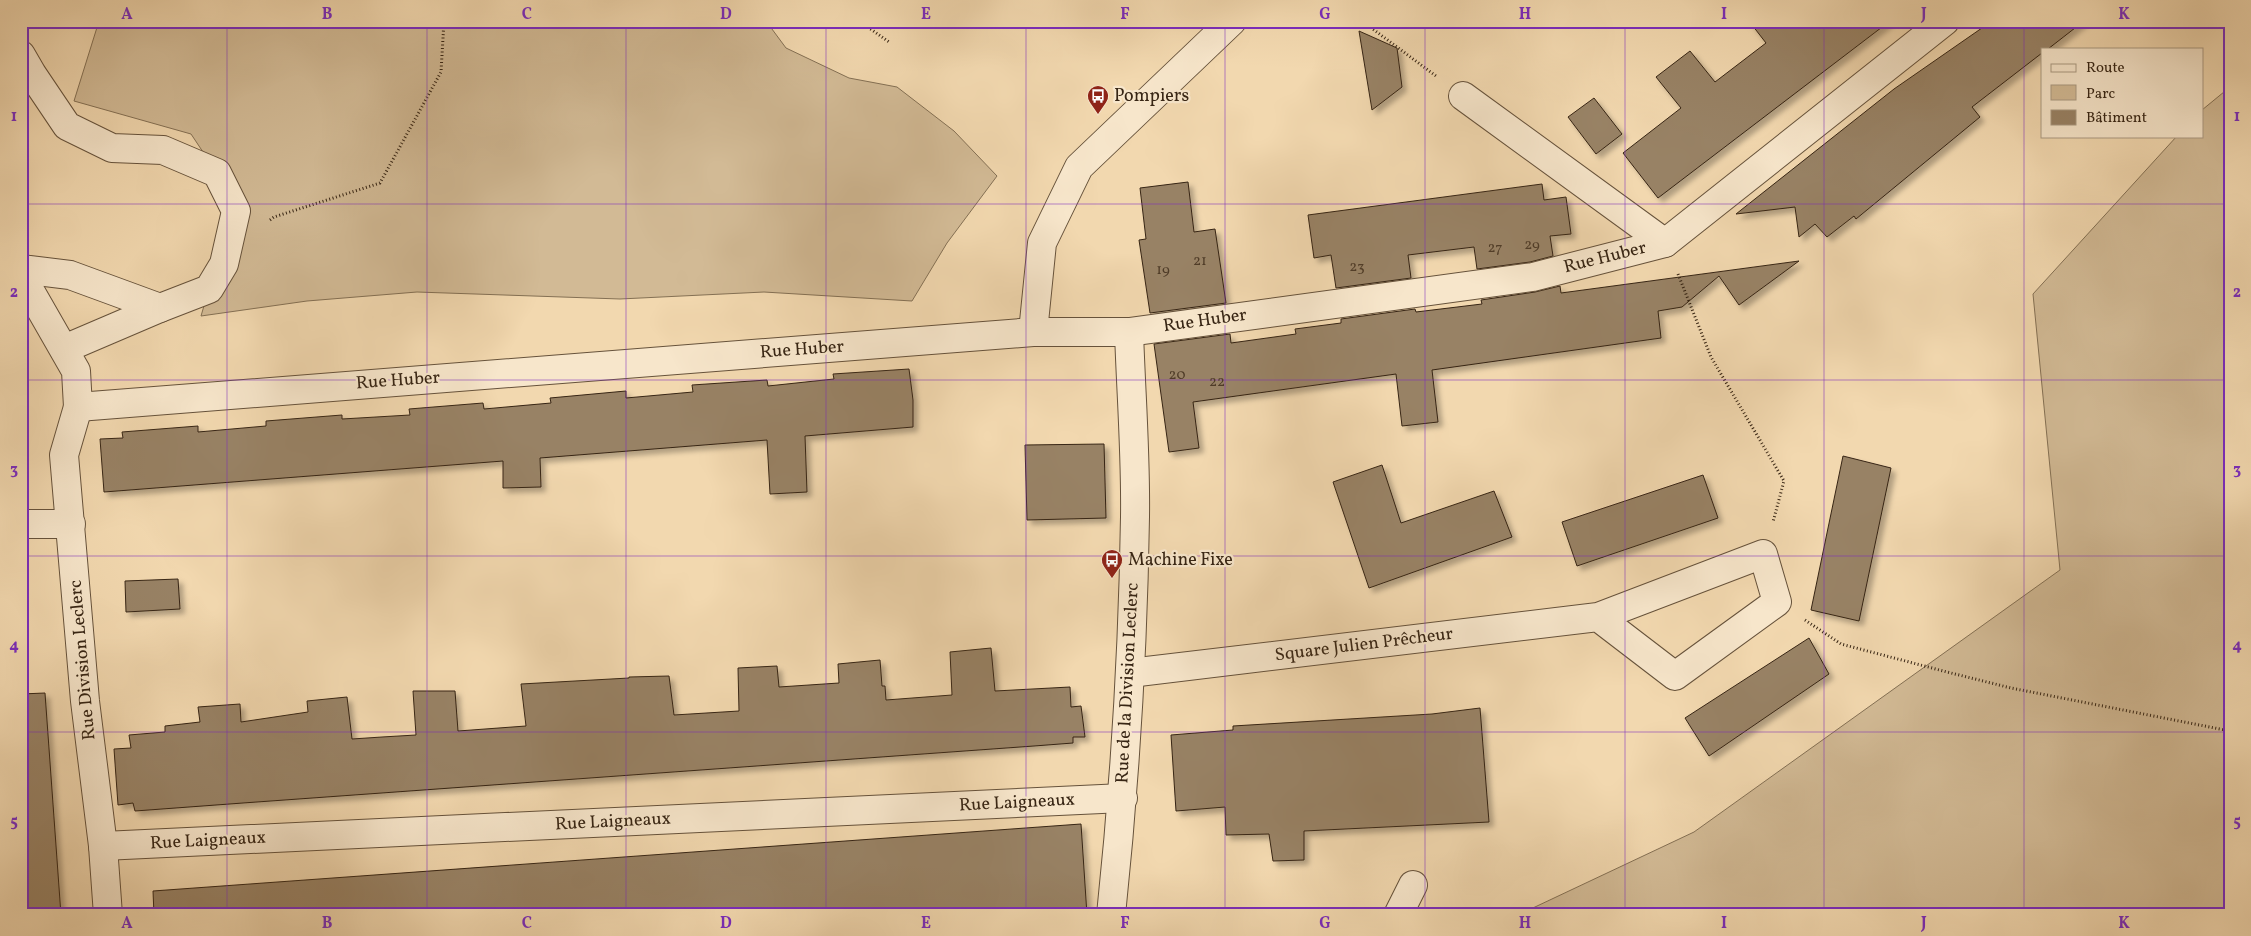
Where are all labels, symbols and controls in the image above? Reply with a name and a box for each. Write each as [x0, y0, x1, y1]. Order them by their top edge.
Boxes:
text: A [121, 4, 133, 26]
text: B [322, 4, 333, 26]
text: C [522, 4, 532, 26]
text: D [720, 4, 732, 26]
text: E [921, 4, 931, 26]
text: F [1120, 4, 1130, 26]
text: G [1319, 4, 1331, 26]
text: H [1519, 4, 1531, 26]
text: I [1721, 4, 1727, 26]
text: J [1920, 4, 1927, 26]
text: K [2118, 4, 2130, 26]
legend [2041, 48, 2204, 138]
text: Route [2086, 58, 2125, 79]
bus stop icon: Pompiers [1086, 84, 1110, 115]
place label: Pompiers [1114, 84, 1189, 109]
text: Parc [2086, 84, 2115, 105]
text: 1 [11, 106, 17, 128]
text: 1 [2234, 106, 2240, 128]
text: Bâtiment [2086, 108, 2147, 129]
house number: 29 [1524, 235, 1540, 256]
street label: Rue Huber [1561, 236, 1649, 280]
house number: 27 [1488, 238, 1502, 259]
house number: 21 [1193, 251, 1207, 272]
house number: 23 [1349, 257, 1365, 278]
house number: 19 [1156, 260, 1170, 281]
text: 2 [10, 282, 18, 304]
text: 2 [2233, 282, 2241, 304]
street label: Rue Huber [1162, 303, 1249, 339]
street label: Rue Huber [759, 335, 845, 365]
house number: 20 [1169, 365, 1185, 386]
street label: Rue Huber [355, 366, 441, 396]
house number: 22 [1209, 372, 1225, 393]
text: 3 [10, 459, 18, 481]
text: 3 [2233, 459, 2241, 481]
bus stop icon: Machine Fixe [1100, 548, 1124, 579]
place label: Machine Fixe [1128, 548, 1233, 573]
street label: Rue Division Leclerc [64, 579, 102, 741]
street label: Rue de la Division Leclerc [1110, 582, 1146, 784]
street label: Square Julien Prêcheur [1273, 622, 1455, 668]
text: 4 [9, 635, 19, 657]
text: 4 [2232, 635, 2242, 657]
street label: Rue Laigneaux [958, 787, 1076, 819]
street label: Rue Laigneaux [554, 806, 672, 838]
text: 5 [10, 811, 18, 833]
text: 5 [2233, 811, 2241, 833]
street label: Rue Laigneaux [149, 825, 267, 857]
text: A [121, 913, 133, 935]
text: B [322, 913, 333, 935]
text: C [522, 913, 532, 935]
text: D [720, 913, 732, 935]
text: E [921, 913, 931, 935]
text: F [1120, 913, 1130, 935]
text: G [1319, 913, 1331, 935]
text: H [1519, 913, 1531, 935]
text: I [1721, 913, 1727, 935]
text: J [1920, 913, 1927, 935]
text: K [2118, 913, 2130, 935]

